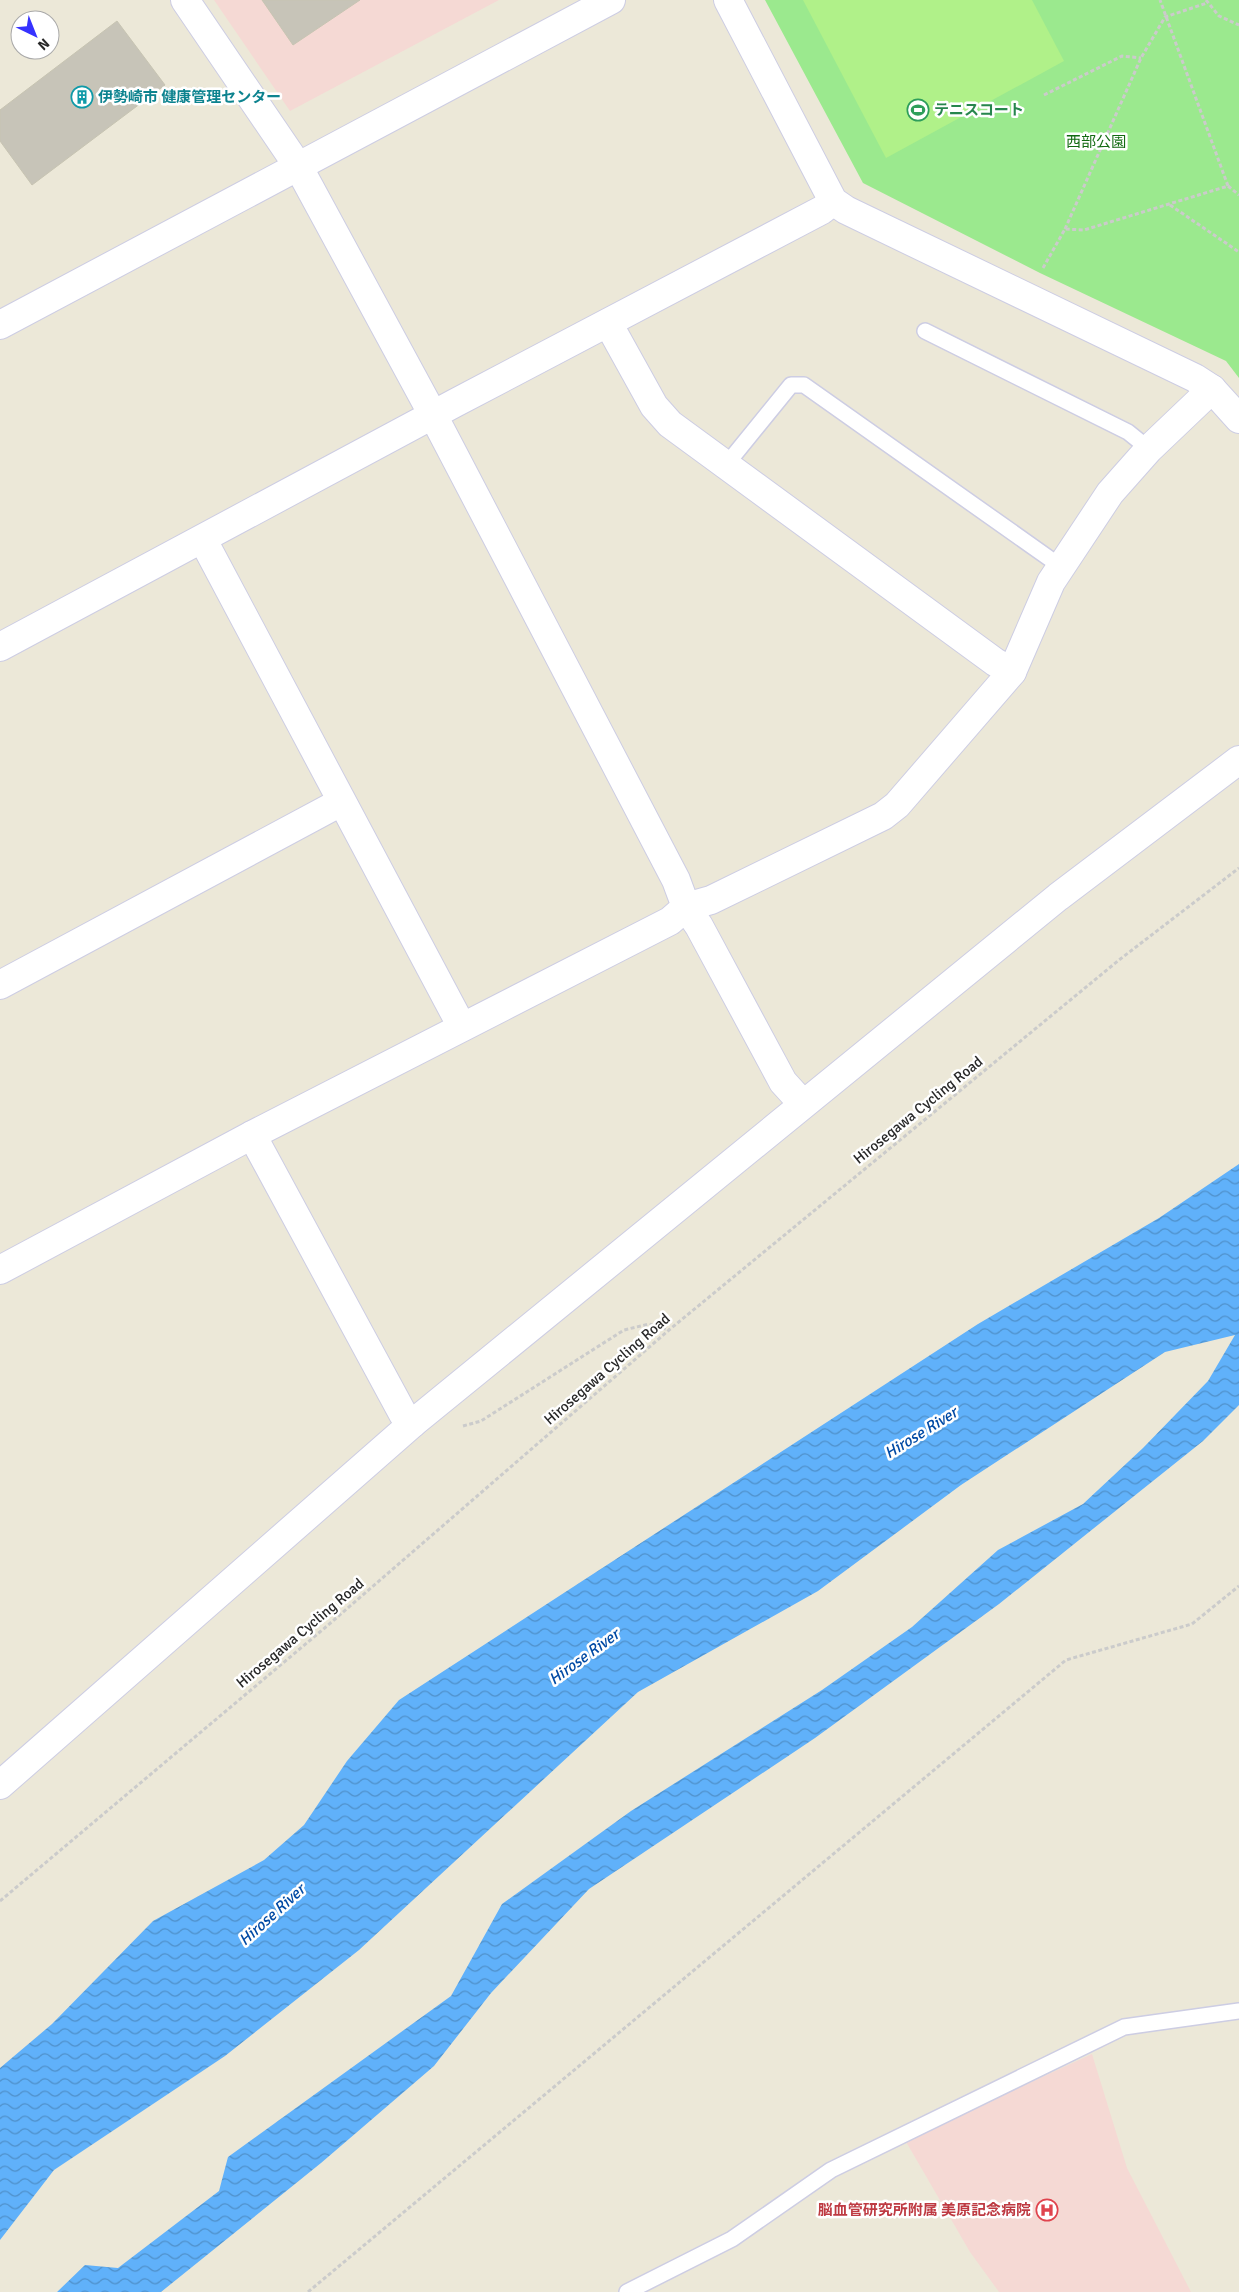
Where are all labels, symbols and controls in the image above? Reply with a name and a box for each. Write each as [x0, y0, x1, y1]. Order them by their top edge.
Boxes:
north arrow [10, 10, 60, 60]
text: N [34, 35, 53, 54]
building icon: 伊勢崎市 健康管理センター [70, 85, 94, 109]
place label: 伊勢崎市 健康管理センター [98, 88, 281, 106]
sports icon: テニスコート [906, 98, 930, 122]
place label: テニスコート [934, 101, 1024, 119]
park label: 西部公園 [1066, 133, 1126, 151]
street label: Hirosegawa Cycling Road [850, 1052, 986, 1168]
street label: Hirosegawa Cycling Road [540, 1309, 674, 1429]
water label: Hirose River [881, 1402, 963, 1463]
street label: Hirosegawa Cycling Road [233, 1574, 368, 1692]
water label: Hirose River [545, 1623, 625, 1689]
water label: Hirose River [235, 1879, 311, 1950]
hospital icon: 脳血管研究所附属 美原記念病院 [1035, 2198, 1059, 2222]
place label: 脳血管研究所附属 美原記念病院 [818, 2201, 1031, 2219]

